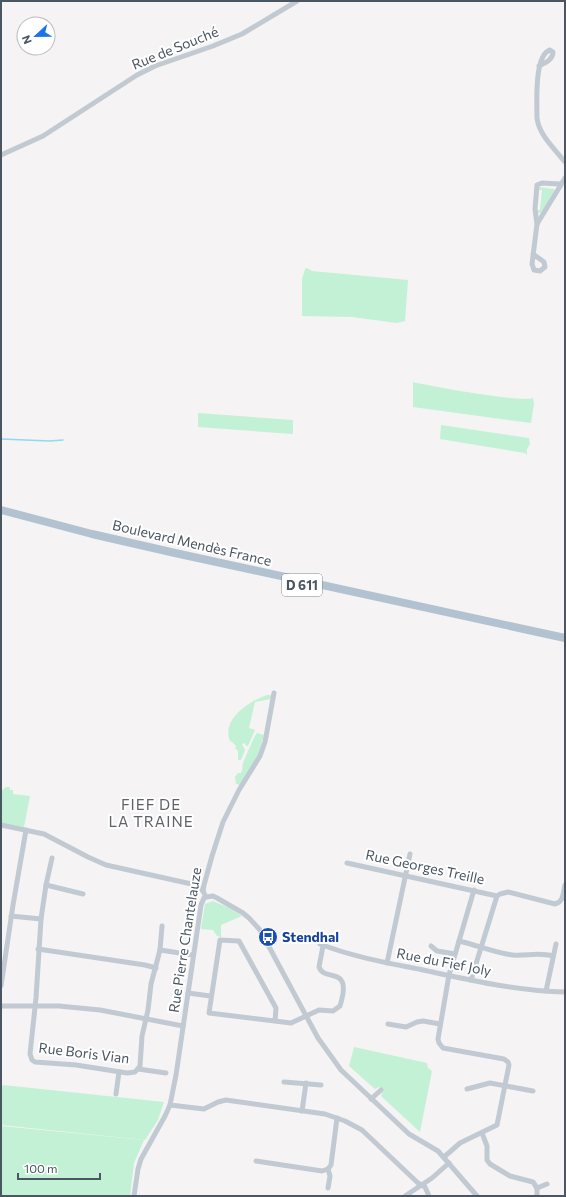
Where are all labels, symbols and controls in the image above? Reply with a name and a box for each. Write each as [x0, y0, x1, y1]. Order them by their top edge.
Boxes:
north arrow [16, 16, 56, 56]
street label: Rue de Souché [129, 22, 221, 73]
text: N [19, 34, 34, 46]
street label: Boulevard Mendès France [111, 516, 273, 569]
road number: D 611 [282, 574, 322, 596]
district label: FIEF DE LA TRAINE [108, 795, 194, 830]
street label: Rue Georges Treille [364, 846, 486, 887]
street label: Rue Pierre Chantelauze [165, 866, 204, 1014]
bus stop icon: Stendhal [257, 926, 279, 948]
place label: Stendhal [282, 928, 339, 945]
street label: Rue du Fief Joly [395, 944, 493, 979]
street label: Rue Boris Vian [38, 1038, 130, 1067]
scale bar [18, 1155, 100, 1181]
text: 100 m [24, 1161, 58, 1175]

